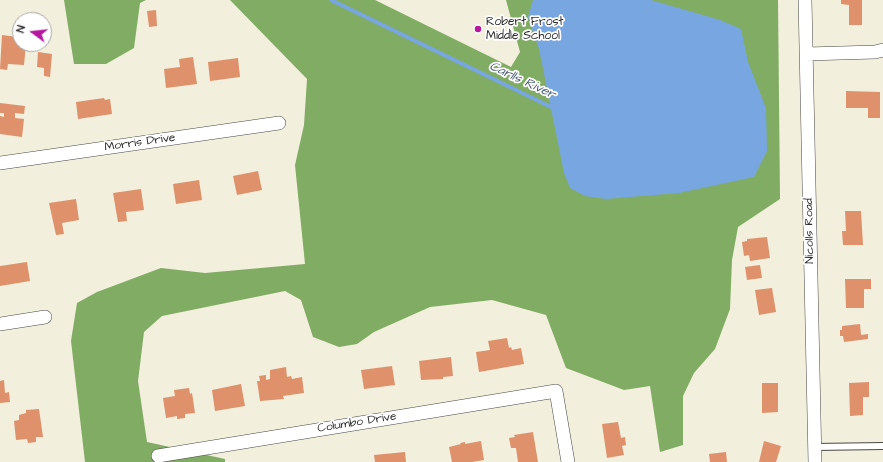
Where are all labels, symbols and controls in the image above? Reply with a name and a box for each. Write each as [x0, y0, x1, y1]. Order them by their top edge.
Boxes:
north arrow [12, 12, 52, 52]
place label: Robert Frost Middle School [486, 15, 563, 43]
text: N [13, 24, 29, 34]
marker: Robert Frost Middle School [473, 24, 483, 34]
water label: Carlls River [487, 59, 557, 103]
street label: Morris Drive [104, 131, 176, 155]
street label: Nicolls Road [802, 198, 818, 264]
street label: Columbo Drive [316, 410, 398, 436]

